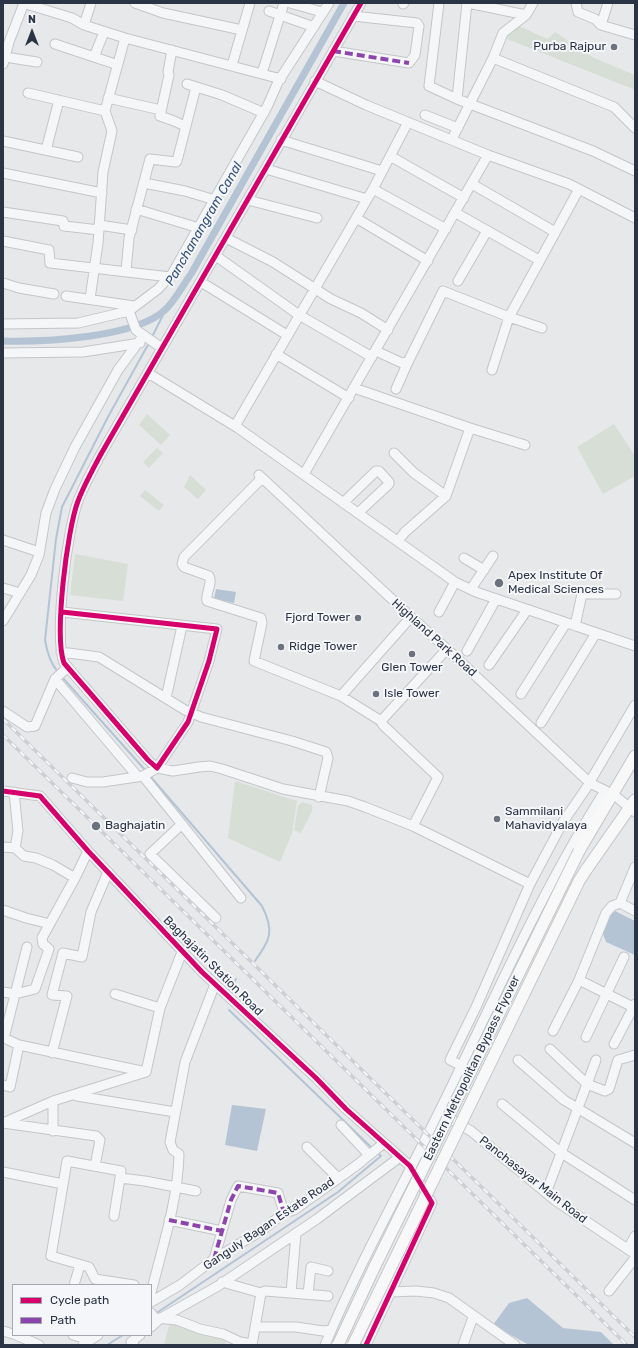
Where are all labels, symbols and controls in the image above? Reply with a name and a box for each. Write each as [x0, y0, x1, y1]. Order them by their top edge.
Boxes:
north arrow [12, 12, 52, 52]
text: N [28, 13, 36, 26]
place label: Purba Rajpur [533, 40, 606, 54]
marker: Purba Rajpur [609, 42, 619, 52]
water label: Panchanangram Canal [162, 159, 246, 289]
place label: Apex Institute Of Medical Sciences [508, 569, 604, 597]
marker: Apex Institute Of Medical Sciences [493, 577, 505, 589]
street label: Highland Park Road [389, 596, 479, 680]
place label: Fjord Tower [285, 611, 350, 625]
marker: Fjord Tower [353, 613, 363, 623]
place label: Ridge Tower [289, 640, 357, 654]
marker: Ridge Tower [276, 642, 286, 652]
marker: Glen Tower [407, 649, 417, 659]
place label: Glen Tower [381, 661, 443, 675]
place label: Isle Tower [384, 687, 439, 701]
marker: Isle Tower [371, 689, 381, 699]
place label: Sammilani Mahavidyalaya [505, 805, 587, 833]
marker: Sammilani Mahavidyalaya [492, 814, 502, 824]
place label: Baghajatin [105, 819, 165, 833]
marker: Baghajatin [90, 820, 102, 832]
street label: Baghajatin Station Road [160, 913, 266, 1019]
street label: Eastern Metropolitan Bypass Flyover [421, 973, 523, 1163]
street label: Panchasayar Main Road [476, 1133, 590, 1227]
street label: Ganguly Bagan Estate Road [201, 1175, 337, 1273]
legend [12, 1284, 152, 1336]
text: Cycle path [50, 1293, 109, 1307]
text: Path [50, 1313, 76, 1327]

